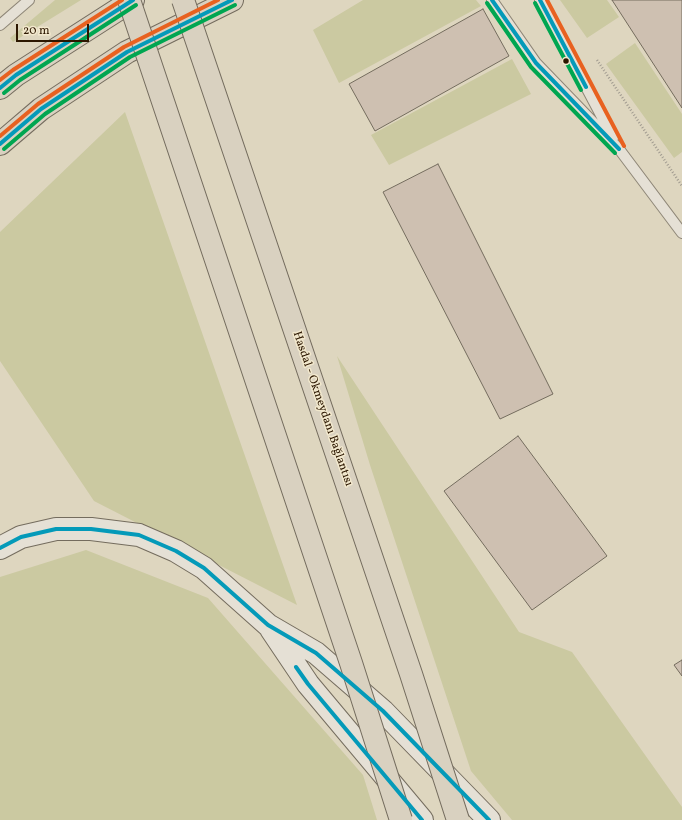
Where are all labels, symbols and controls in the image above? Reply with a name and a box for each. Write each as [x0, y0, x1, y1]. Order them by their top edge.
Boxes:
scale bar [18, 16, 91, 42]
text: 20 m [23, 23, 50, 39]
unlabelled marker [561, 56, 571, 66]
street label: Hasdal - Okmeydanı Bağlantısı [289, 330, 355, 488]

